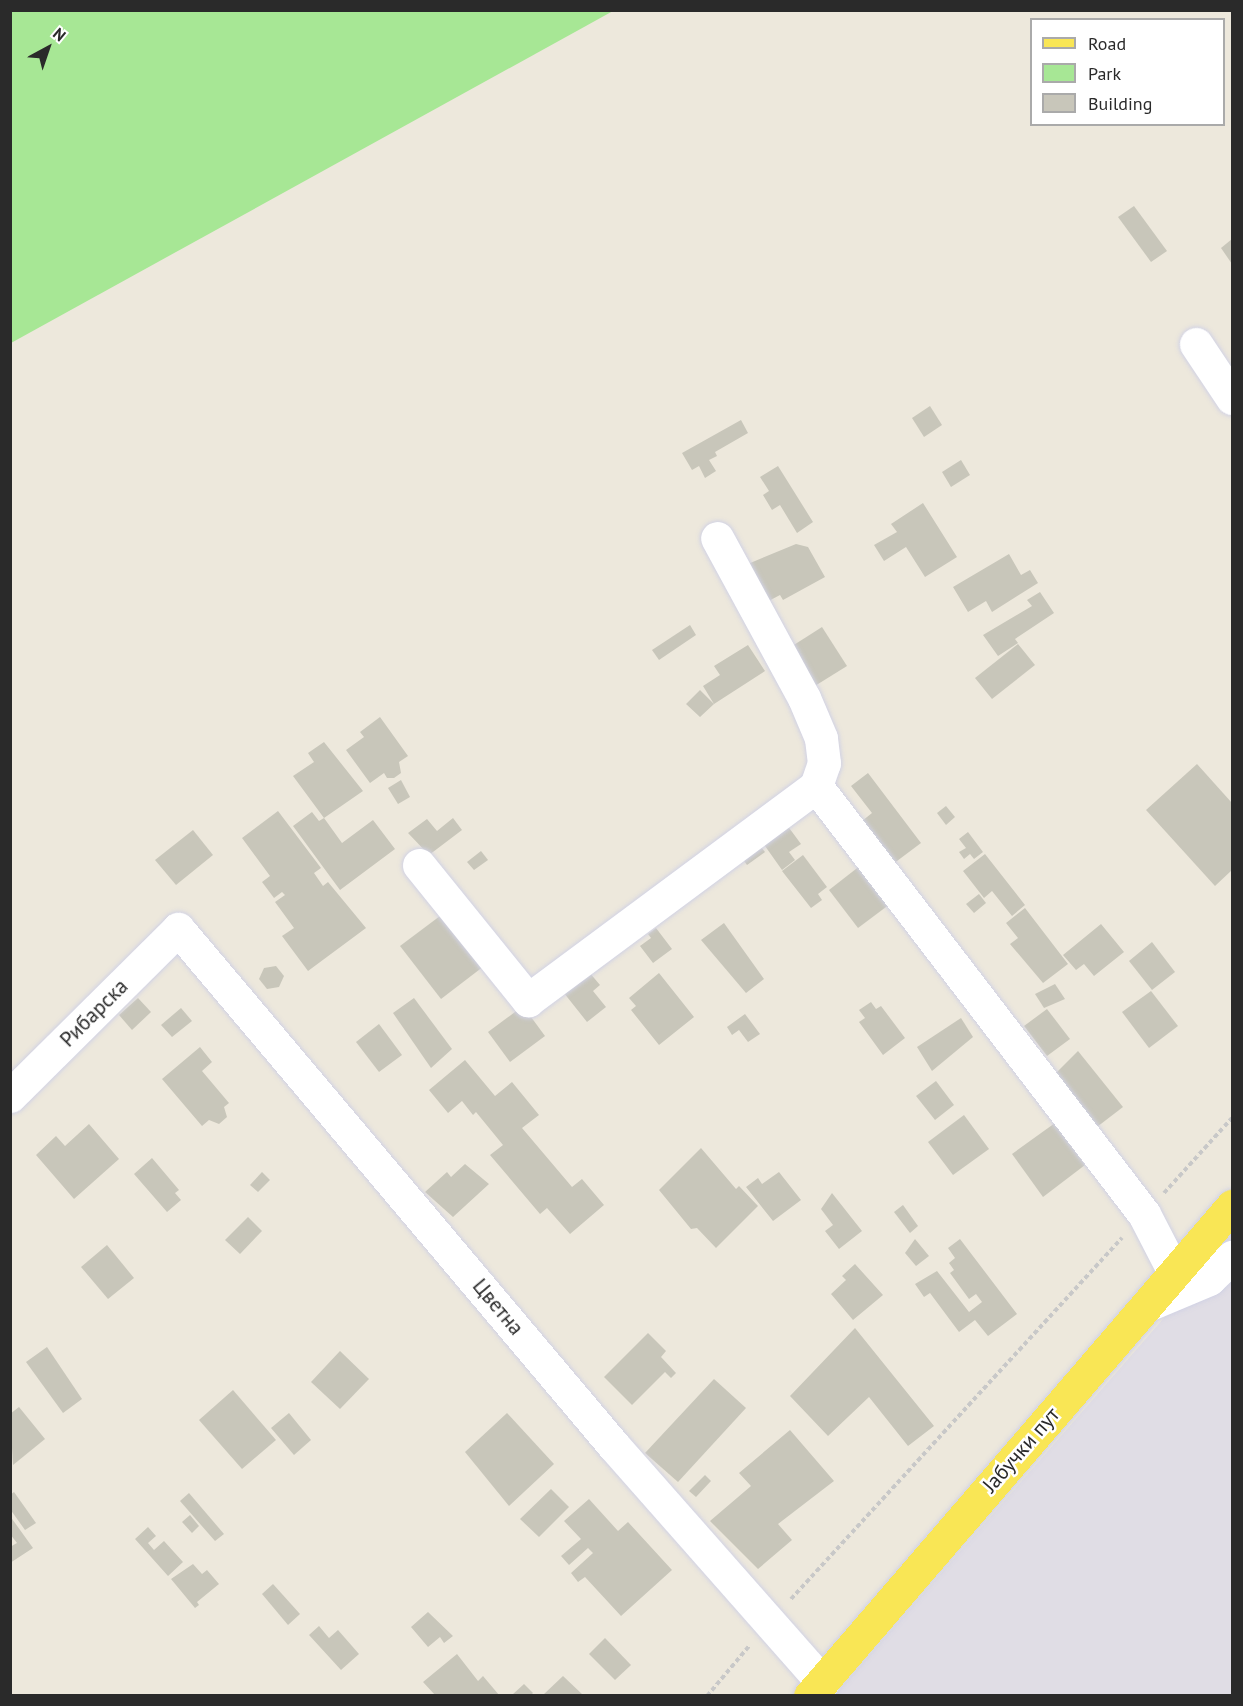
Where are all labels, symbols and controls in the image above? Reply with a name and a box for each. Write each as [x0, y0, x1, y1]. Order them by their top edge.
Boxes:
north arrow [18, 18, 78, 78]
legend [1030, 18, 1225, 126]
text: N [49, 23, 70, 45]
text: Road [1088, 32, 1126, 55]
text: Park [1088, 62, 1121, 85]
text: Building [1088, 92, 1152, 115]
street label: Рибарска [55, 974, 133, 1052]
street label: Цветна [467, 1274, 529, 1340]
street label: Јабучки пут [977, 1402, 1065, 1498]

